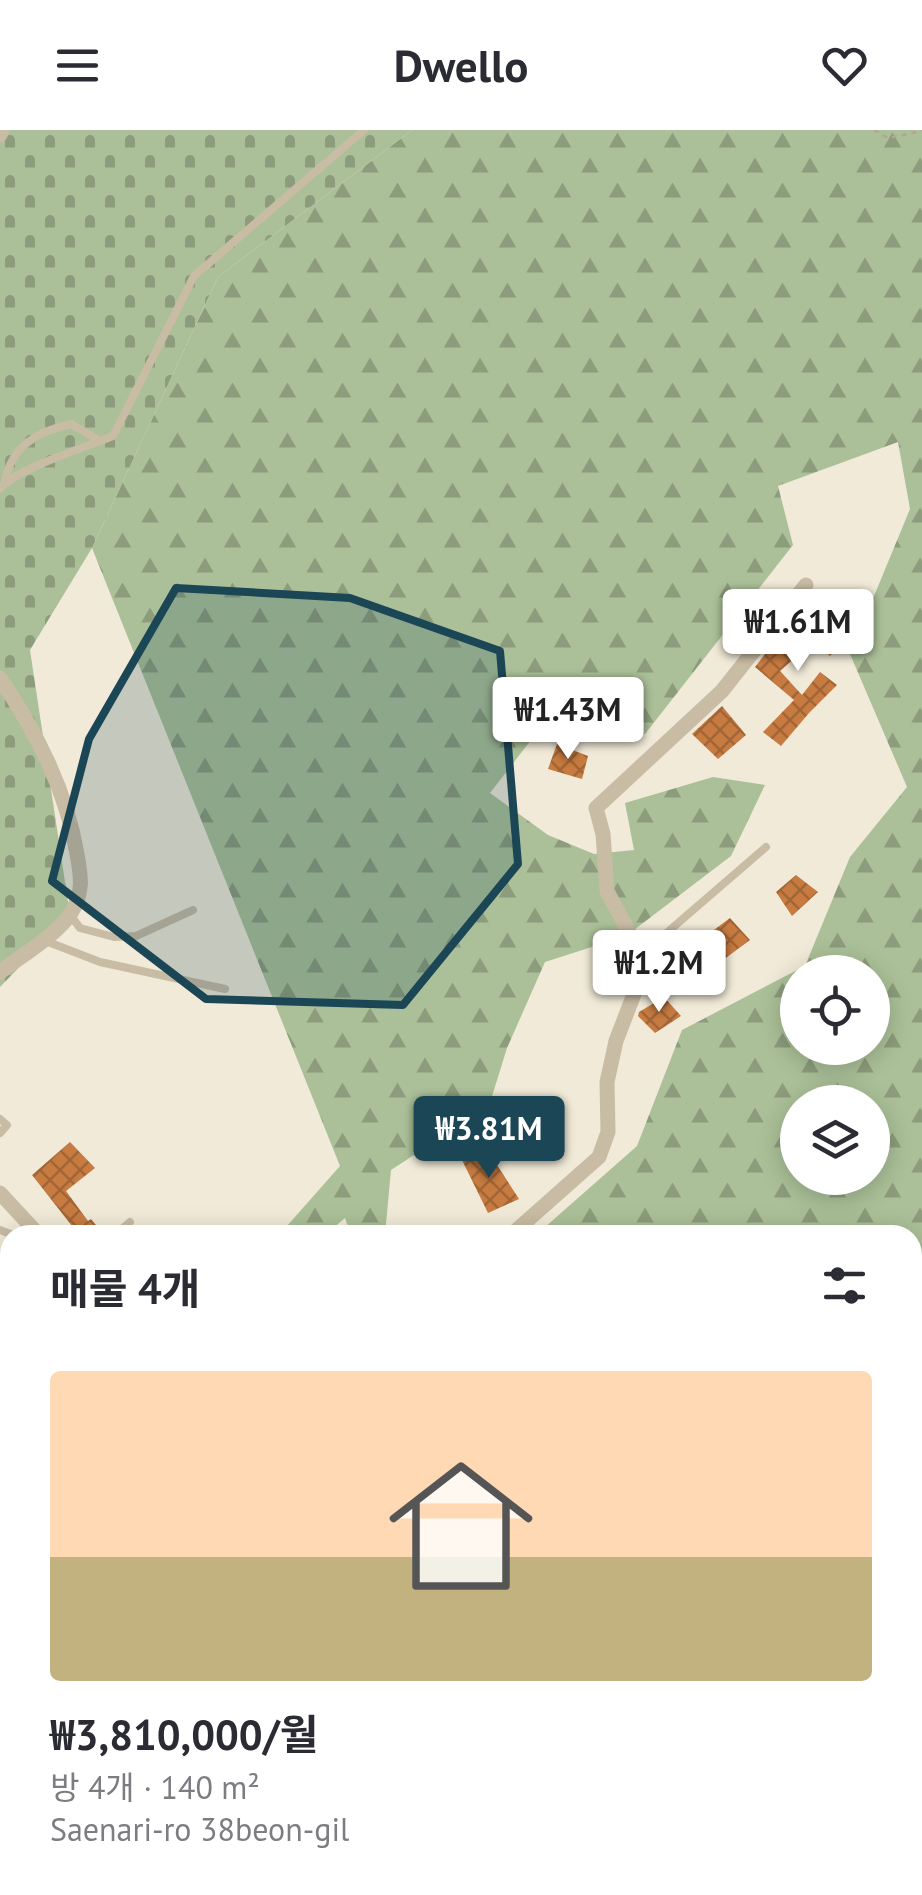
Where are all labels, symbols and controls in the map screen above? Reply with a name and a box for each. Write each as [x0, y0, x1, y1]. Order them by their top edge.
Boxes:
text: Dwello [394, 36, 528, 94]
icon: menu [50, 38, 105, 93]
icon: heart [817, 38, 872, 93]
pin: ₩1.61M [717, 589, 879, 674]
text: ₩1.61M [745, 600, 851, 642]
pin: ₩1.43M [487, 677, 649, 762]
text: ₩1.43M [515, 688, 621, 730]
pin: ₩1.2M [589, 930, 729, 1015]
text: ₩1.2M [615, 941, 703, 983]
map controls [780, 955, 890, 1195]
button: locate [780, 955, 890, 1065]
button: layers [780, 1085, 890, 1195]
pin: ₩3.81M [408, 1096, 570, 1181]
text: ₩3.81M [436, 1107, 542, 1149]
icon: filters [817, 1258, 872, 1313]
text: 매물 4개 [50, 1261, 200, 1316]
icon: home [371, 1436, 551, 1616]
text: ₩3,810,000/월 [50, 1707, 318, 1762]
text: 방 4개 · 140 m² [50, 1766, 260, 1808]
text: Saenari-ro 38beon-gil [50, 1808, 349, 1850]

